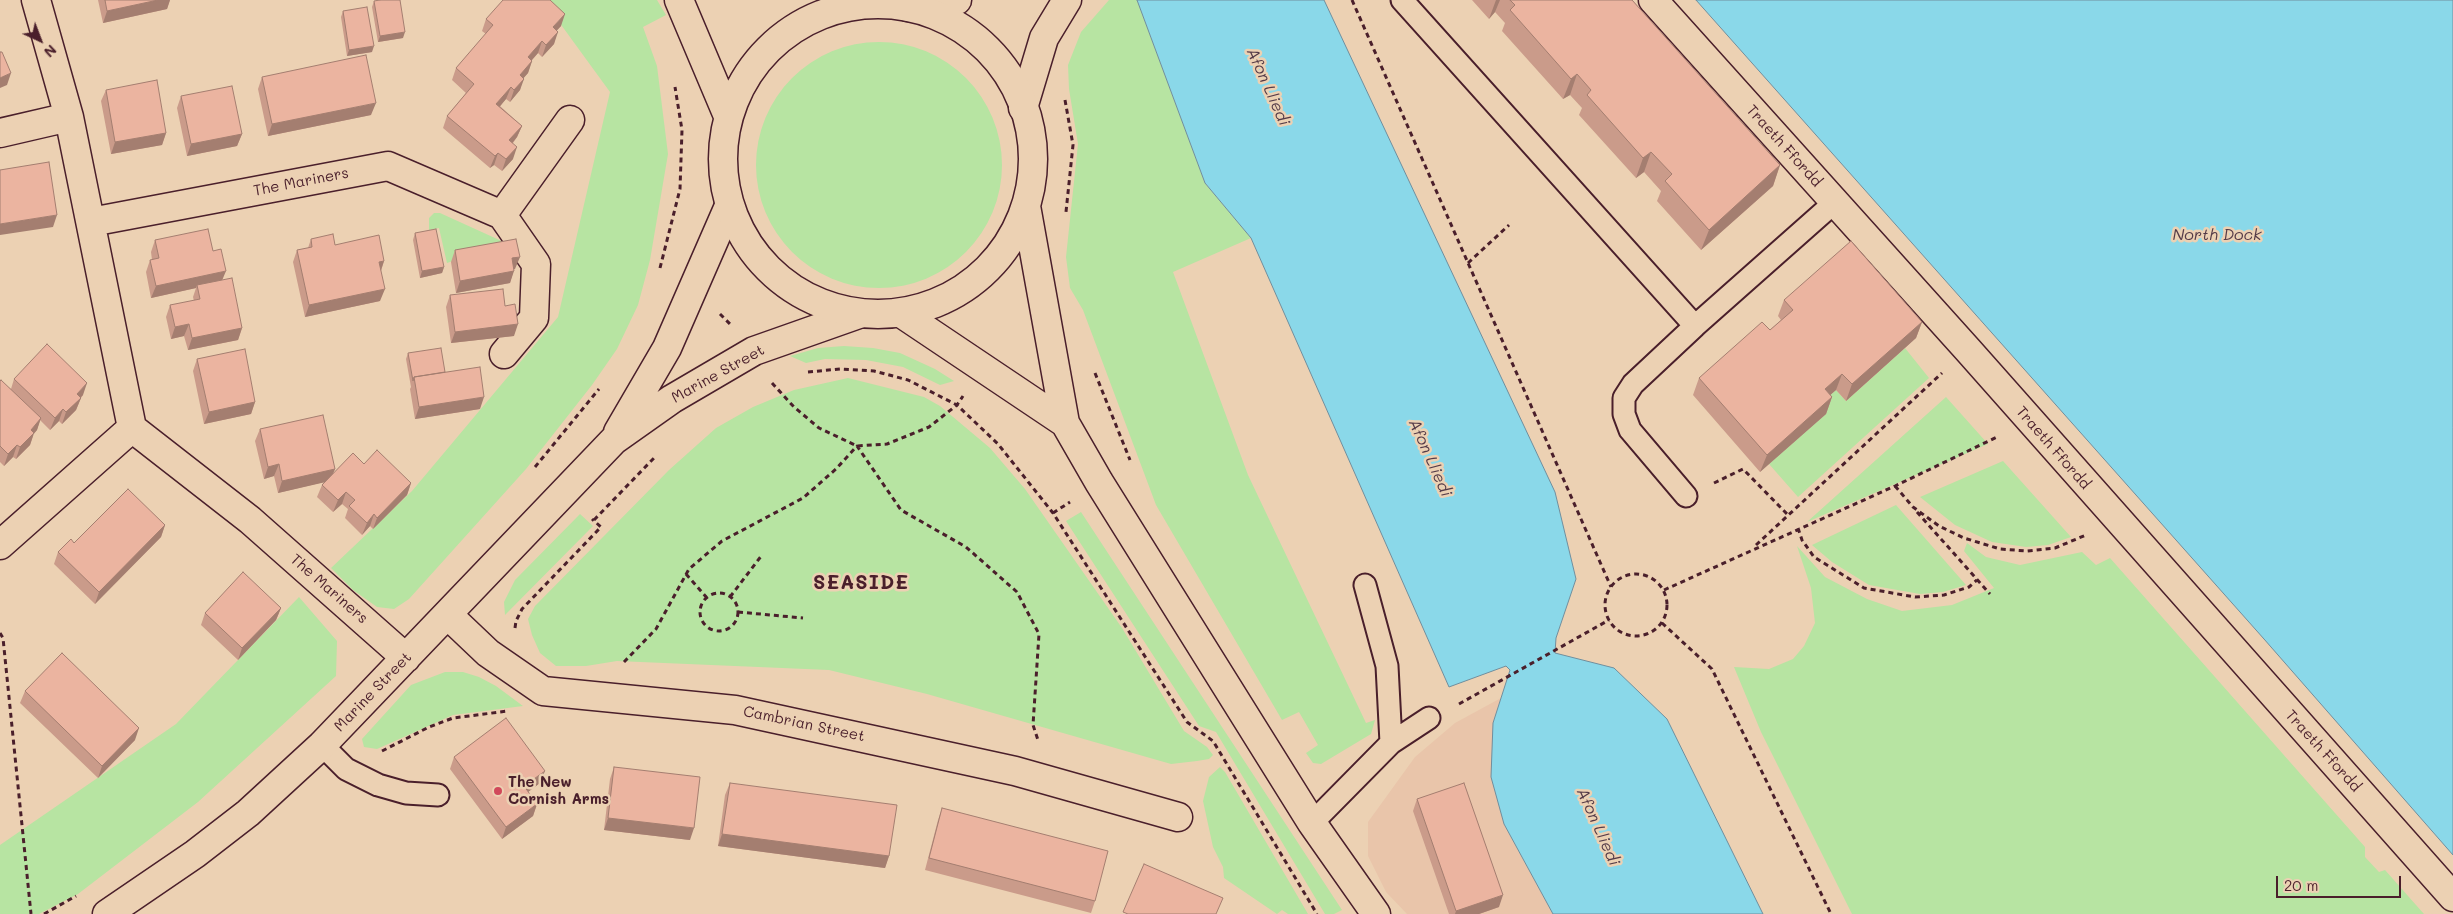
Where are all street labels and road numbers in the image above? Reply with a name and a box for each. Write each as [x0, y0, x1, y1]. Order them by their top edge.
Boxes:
street label: Traeth Ffordd [1743, 101, 1825, 191]
street label: The Mariners [252, 164, 350, 200]
street label: Marine Street [668, 341, 768, 407]
street label: Traeth Ffordd [2012, 403, 2094, 493]
street label: The Mariners [287, 550, 371, 628]
street label: Marine Street [331, 649, 415, 735]
street label: Cambrian Street [742, 702, 866, 746]
street label: Traeth Ffordd [2282, 706, 2364, 796]

